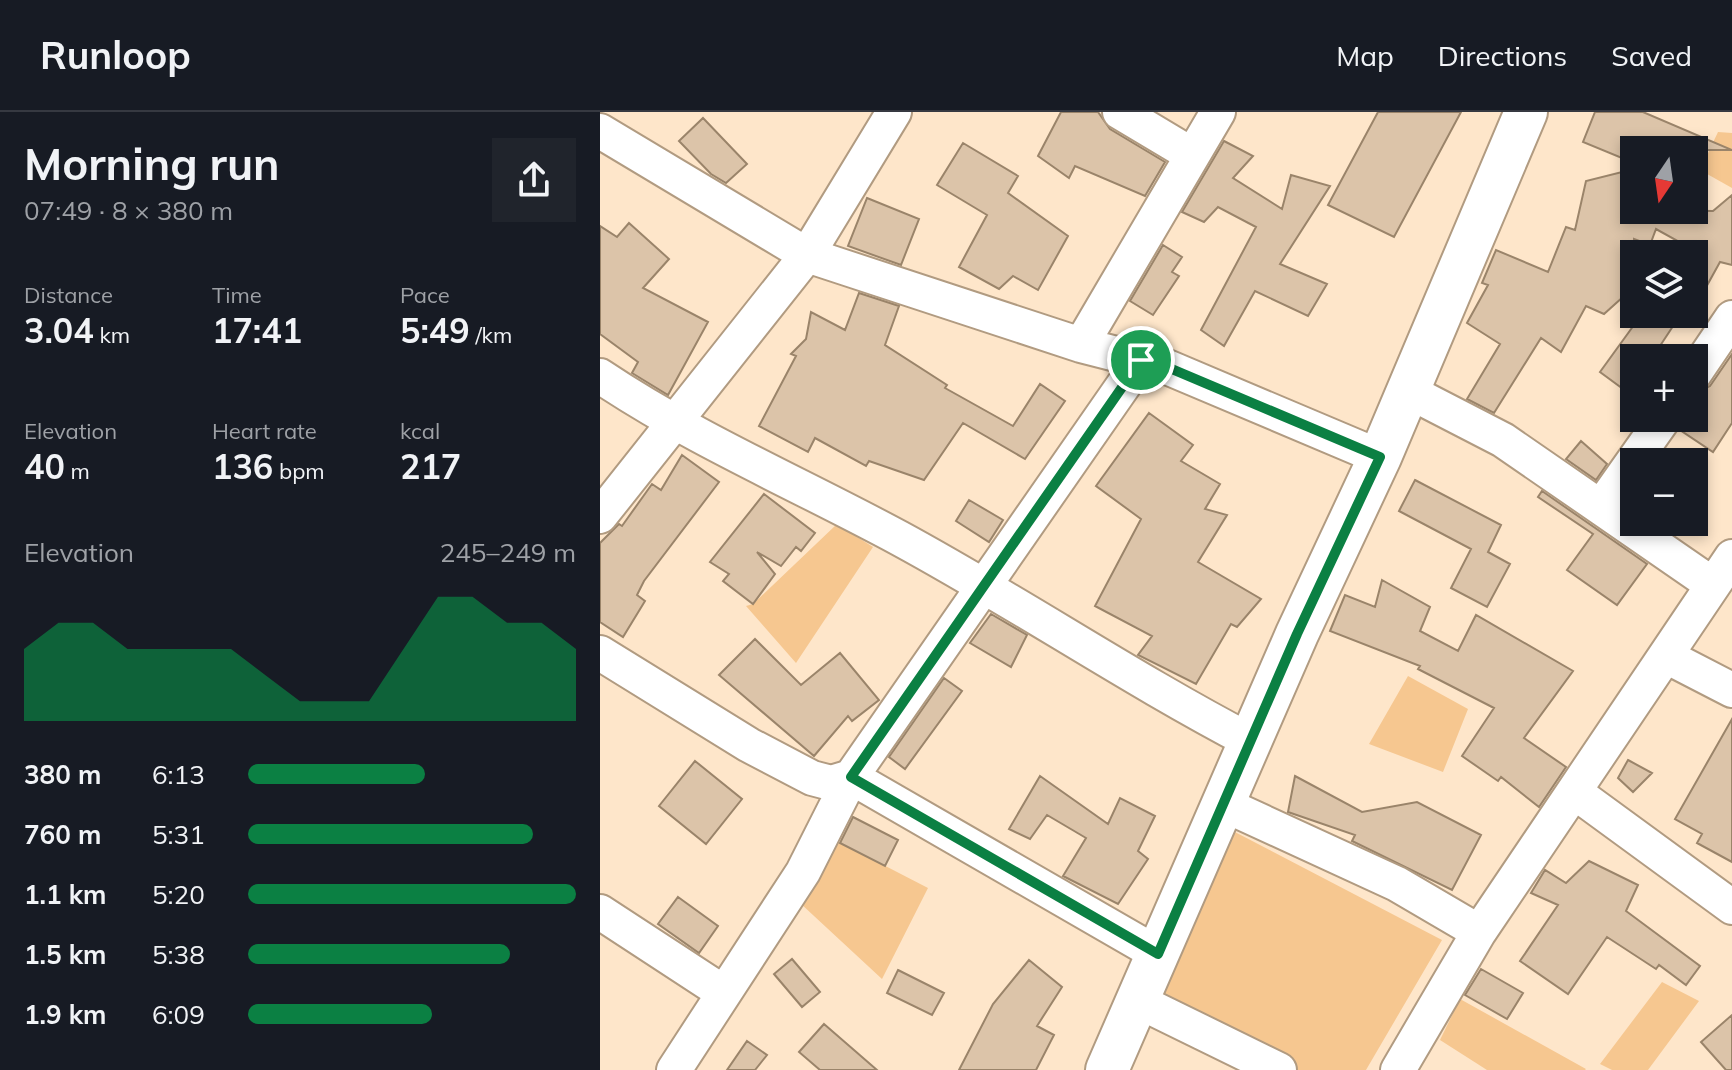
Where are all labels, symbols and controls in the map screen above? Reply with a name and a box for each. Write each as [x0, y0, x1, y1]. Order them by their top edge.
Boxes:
text: Runloop [40, 31, 191, 79]
text: Map [1336, 38, 1394, 73]
text: Directions [1438, 38, 1567, 73]
text: Saved [1611, 38, 1692, 73]
text: Morning run [24, 136, 280, 191]
north arrow [1620, 136, 1708, 224]
map controls [1620, 136, 1708, 536]
button: share [492, 138, 576, 222]
text: 07:49 · 8 × 380 m [24, 194, 233, 227]
button: layers [1620, 240, 1708, 328]
text: Distance [24, 281, 113, 309]
text: Time [212, 281, 262, 309]
text: Pace [400, 281, 450, 309]
text: 3.04 [24, 309, 94, 352]
text: 17:41 [212, 309, 302, 352]
text: 5:49 [400, 309, 470, 352]
text: km [94, 321, 130, 349]
text: /km [470, 321, 512, 349]
pin [1107, 326, 1175, 394]
icon: arrive [1119, 338, 1163, 382]
button: + [1620, 344, 1708, 432]
text: Elevation [24, 417, 117, 445]
text: Heart rate [212, 417, 317, 445]
text: kcal [400, 417, 440, 445]
text: 40 [24, 445, 65, 488]
text: 136 [212, 445, 273, 488]
text: 217 [400, 445, 461, 488]
button: − [1620, 448, 1708, 536]
text: m [65, 457, 90, 485]
text: bpm [273, 457, 325, 485]
text: Elevation [24, 536, 134, 569]
text: 245–249 m [440, 536, 576, 569]
text: 380 m [24, 758, 101, 791]
text: 6:13 [152, 758, 205, 791]
text: 760 m [24, 818, 101, 851]
text: 5:31 [152, 818, 205, 851]
text: 1.1 km [24, 878, 107, 911]
text: 5:20 [152, 878, 205, 911]
text: 1.5 km [24, 938, 107, 971]
text: 5:38 [152, 938, 205, 971]
text: 1.9 km [24, 998, 107, 1031]
text: 6:09 [152, 998, 205, 1031]

